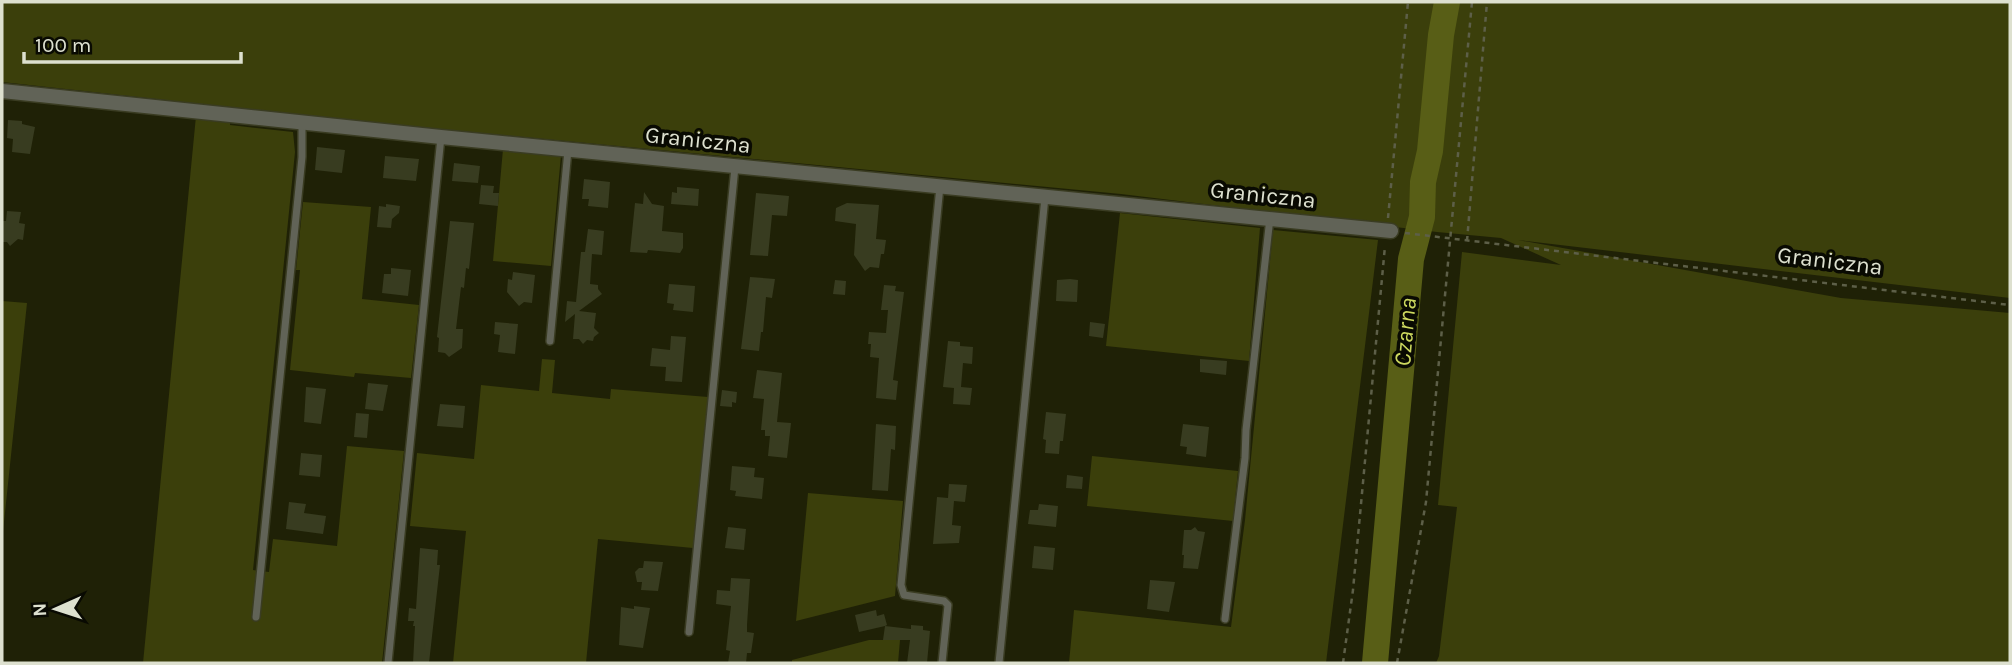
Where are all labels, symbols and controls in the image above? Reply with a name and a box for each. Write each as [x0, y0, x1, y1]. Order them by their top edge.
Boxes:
scale bar [24, 21, 242, 65]
text: 100 m [35, 33, 92, 57]
street label: Graniczna [644, 121, 752, 159]
street label: Graniczna [1209, 176, 1317, 214]
street label: Graniczna [1776, 241, 1884, 281]
water label: Czarna [1388, 296, 1422, 368]
north arrow [21, 574, 91, 644]
text: N [29, 602, 51, 617]

